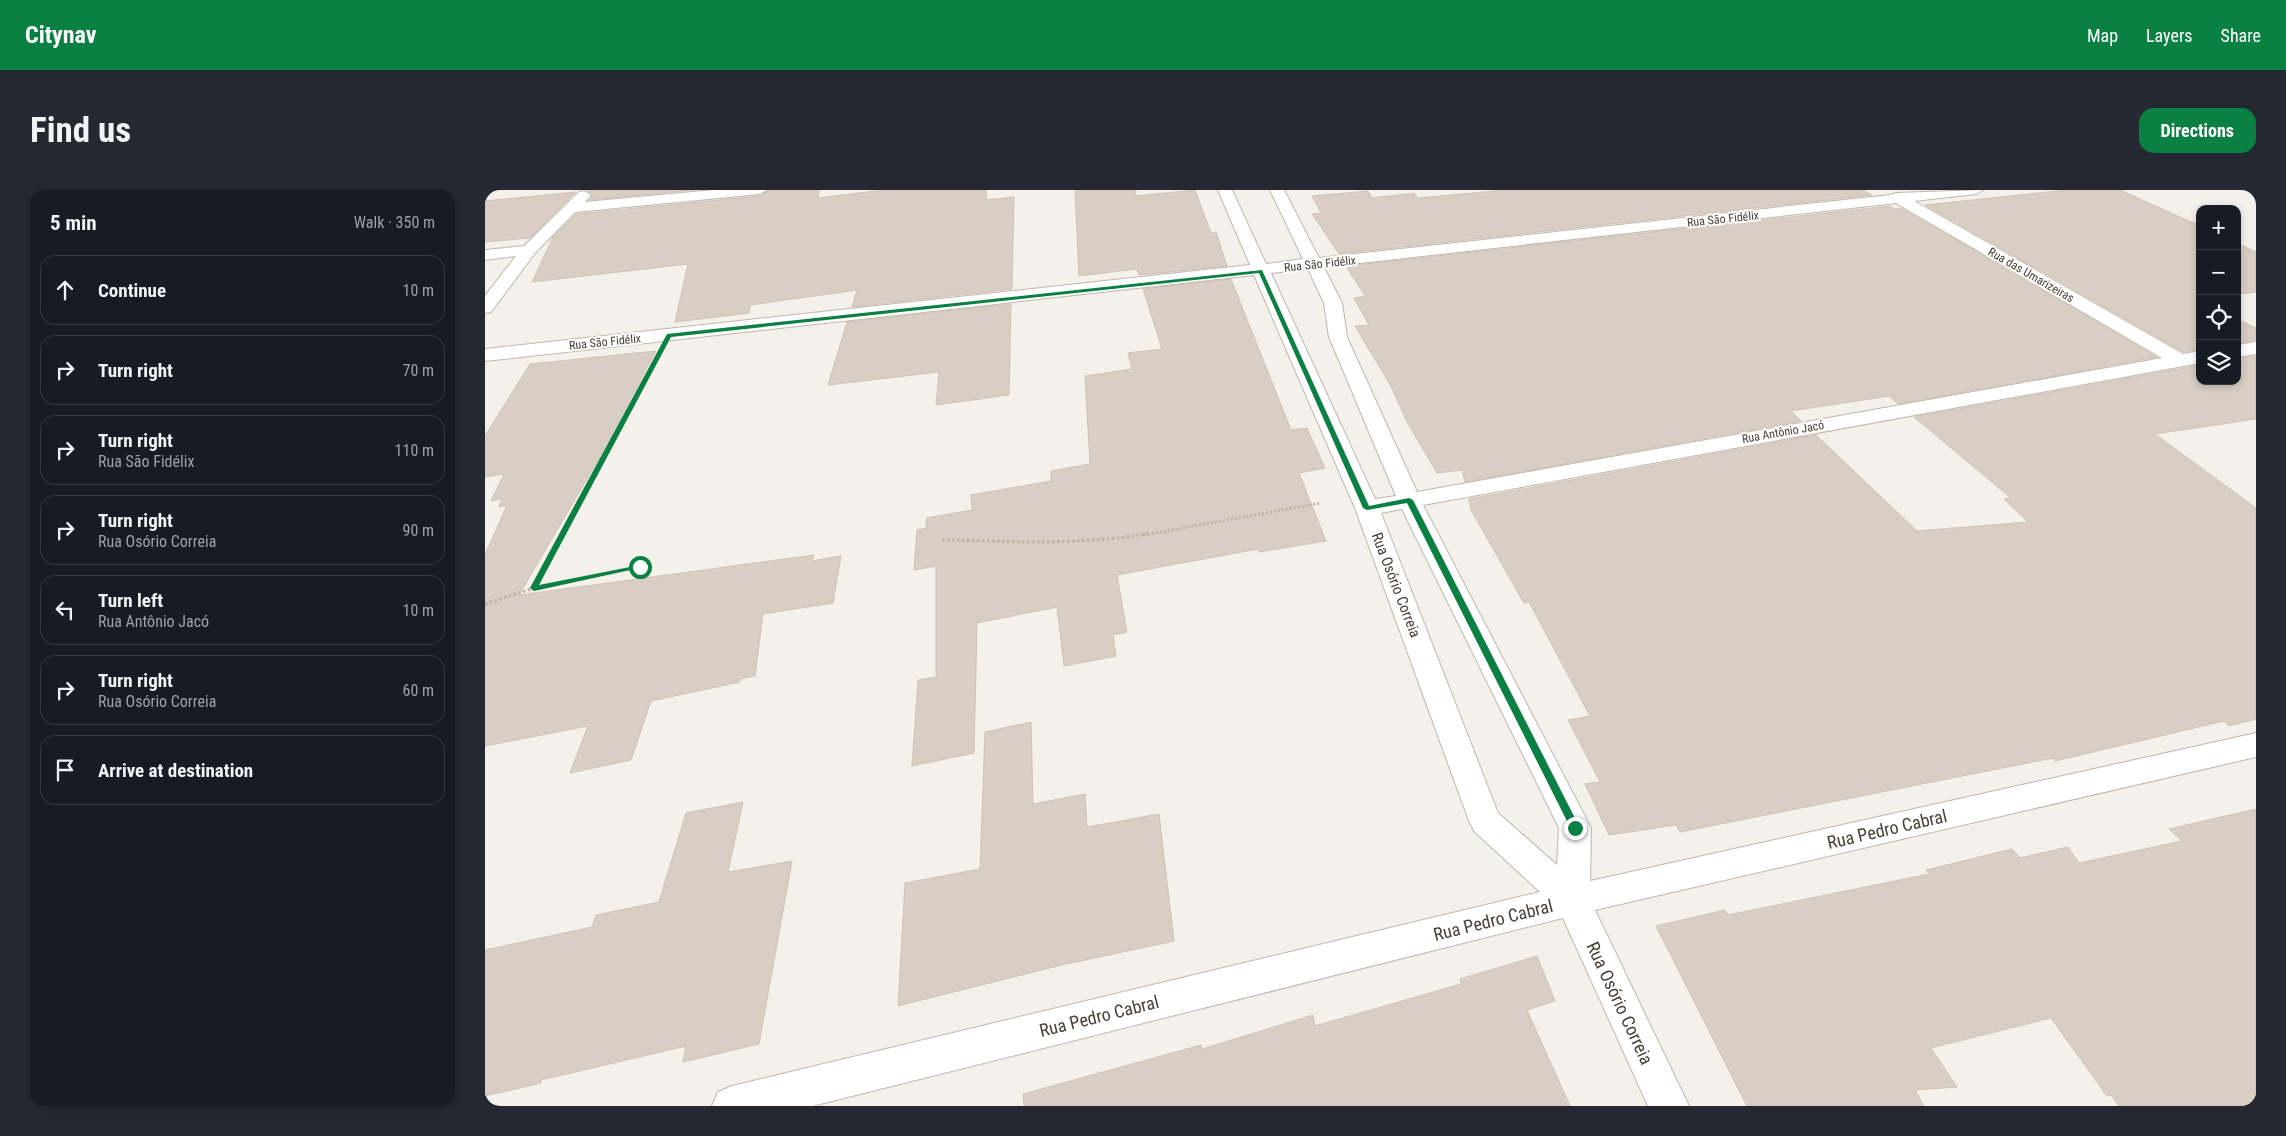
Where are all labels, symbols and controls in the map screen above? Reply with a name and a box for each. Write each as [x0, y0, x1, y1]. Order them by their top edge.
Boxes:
text: Citynav [25, 21, 96, 49]
text: Map [2087, 25, 2118, 46]
text: Layers [2146, 25, 2193, 46]
text: Share [2221, 25, 2261, 46]
button: Directions [2139, 108, 2256, 153]
text: Find us [30, 110, 131, 151]
map controls [2196, 205, 2241, 385]
button: + [2196, 205, 2241, 250]
street label: Rua São Fidélix [1686, 208, 1760, 230]
text: 5 min [50, 211, 97, 235]
text: Walk · 350 m [354, 213, 435, 232]
street label: Rua das Umarizeiras [1986, 245, 2076, 305]
button: − [2196, 250, 2241, 295]
street label: Rua São Fidélix [1283, 253, 1357, 275]
icon: ahead [51, 276, 79, 304]
text: Continue [98, 279, 166, 302]
text: 10 m [402, 281, 434, 300]
button: locate [2196, 295, 2241, 340]
street label: Rua São Fidélix [568, 331, 642, 353]
button: layers [2196, 340, 2241, 385]
icon: right [51, 356, 79, 384]
text: Turn right [98, 359, 173, 382]
text: 70 m [402, 361, 434, 380]
street label: Rua Antônio Jacó [1741, 418, 1825, 446]
text: Turn right [98, 429, 173, 452]
icon: right [51, 436, 79, 464]
text: 110 m [395, 441, 434, 460]
text: Rua São Fidélix [98, 452, 194, 471]
text: Turn right [98, 509, 173, 532]
icon: right [51, 516, 79, 544]
text: 90 m [402, 521, 434, 540]
street label: Rua Osório Correia [1368, 530, 1424, 640]
text: Rua Osório Correia [98, 532, 216, 551]
route start [629, 556, 652, 579]
text: Turn left [98, 589, 163, 612]
icon: left [51, 596, 79, 624]
text: 10 m [402, 601, 434, 620]
text: Rua Antônio Jacó [98, 612, 209, 631]
text: Turn right [98, 669, 173, 692]
icon: right [51, 676, 79, 704]
text: 60 m [402, 681, 434, 700]
text: Rua Osório Correia [98, 692, 216, 711]
icon: arrive [51, 756, 79, 784]
text: Arrive at destination [98, 759, 253, 782]
street label: Rua Pedro Cabral [1825, 805, 1949, 853]
route end [1564, 817, 1587, 840]
street label: Rua Pedro Cabral [1431, 895, 1555, 945]
street label: Rua Osório Correia [1582, 938, 1658, 1068]
street label: Rua Pedro Cabral [1037, 991, 1161, 1041]

